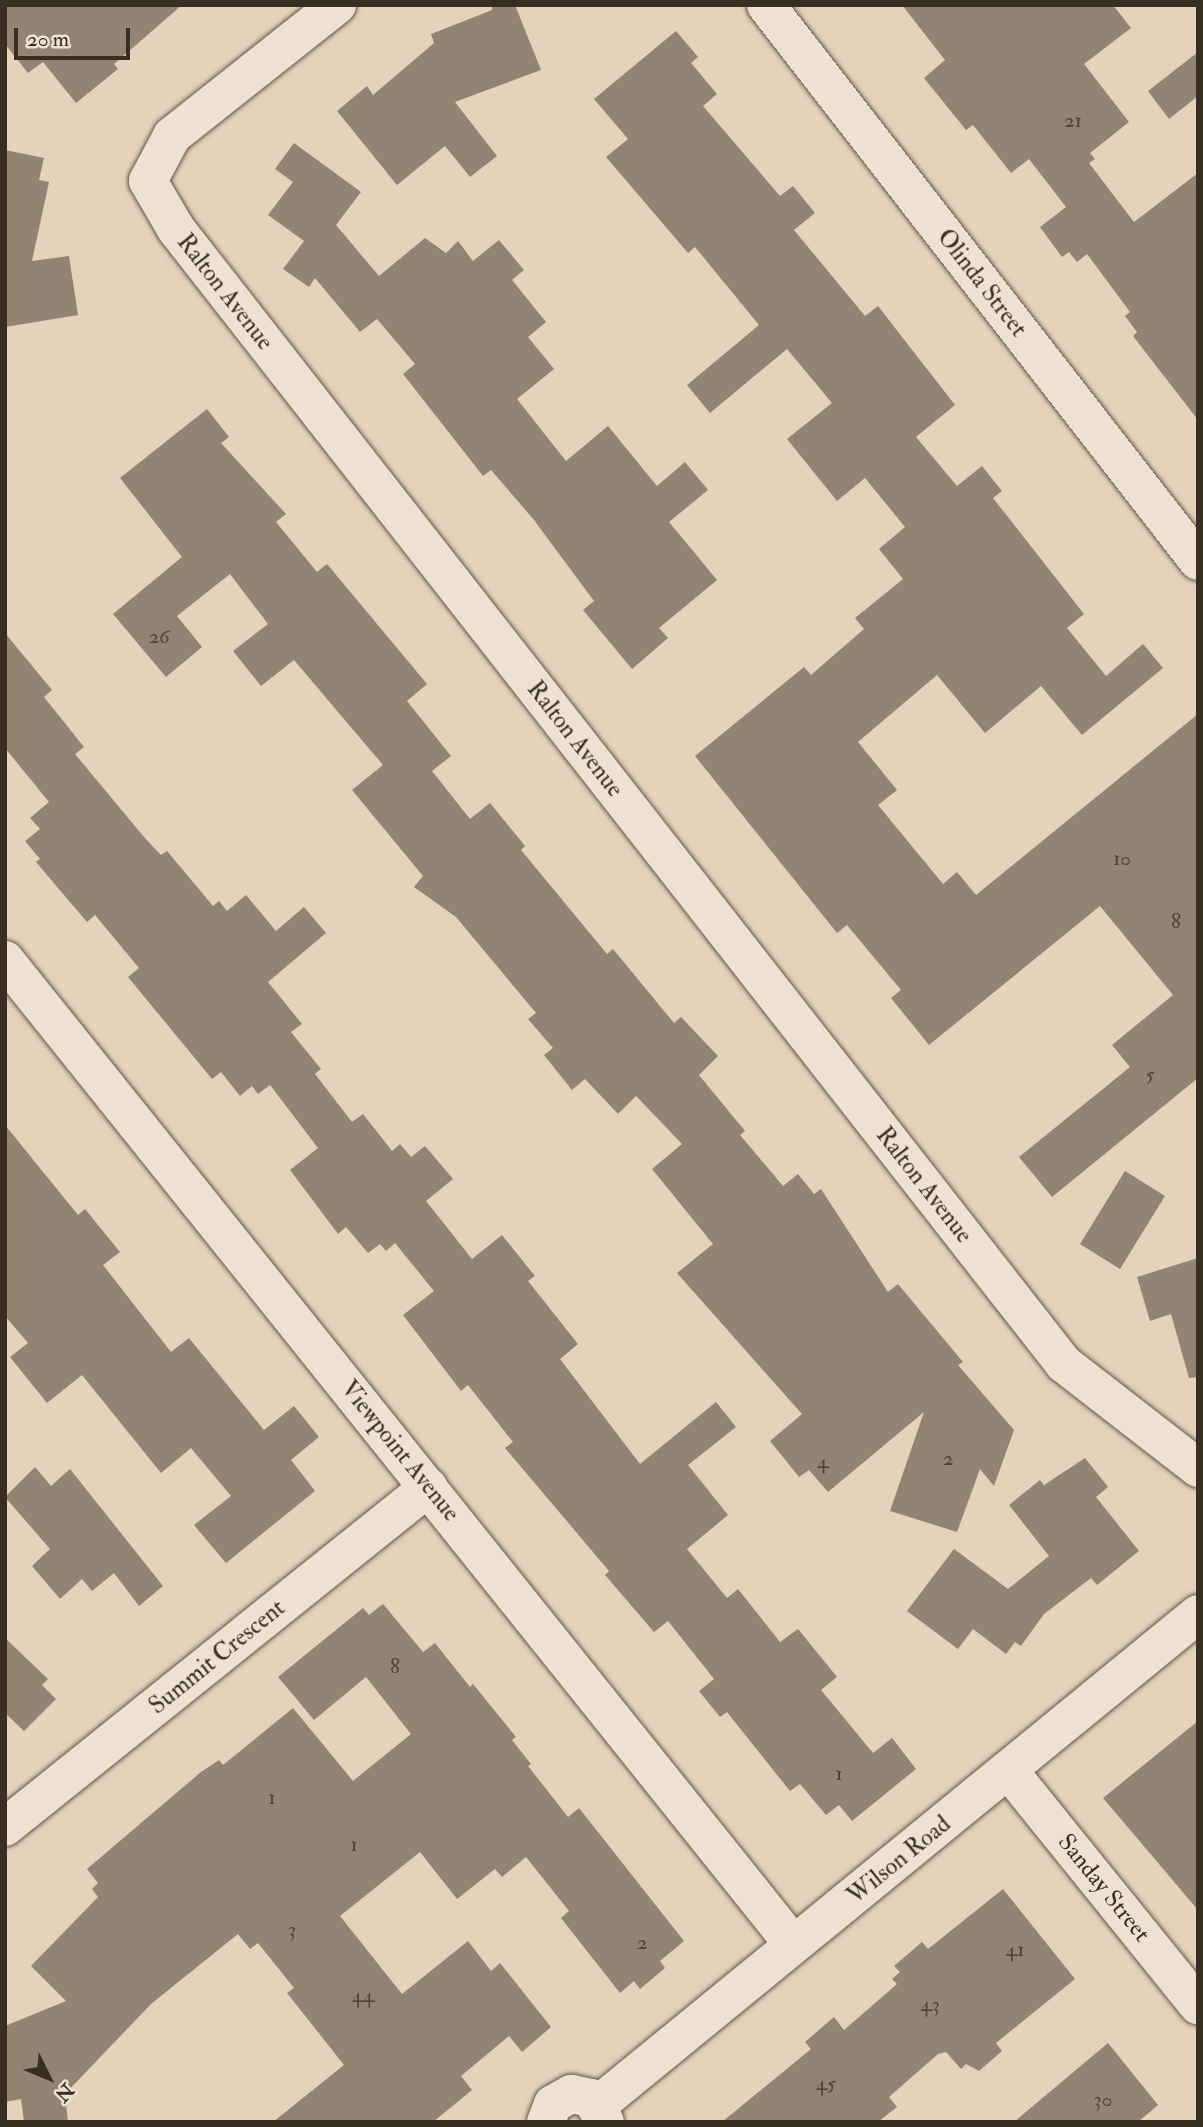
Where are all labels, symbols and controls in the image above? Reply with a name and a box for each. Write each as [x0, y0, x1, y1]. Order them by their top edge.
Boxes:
scale bar [18, 14, 133, 58]
text: 20 m [27, 26, 69, 53]
house number: 21 [1064, 108, 1082, 134]
street label: Olinda Street [931, 223, 1033, 343]
street label: Ralton Avenue [171, 228, 279, 356]
house number: 26 [148, 624, 170, 650]
street label: Ralton Avenue [521, 675, 629, 803]
house number: 10 [1113, 846, 1131, 872]
house number: 8 [1171, 909, 1181, 935]
house number: 5 [1145, 1062, 1155, 1088]
street label: Ralton Avenue [870, 1121, 978, 1249]
street label: Viewpoint Avenue [335, 1375, 465, 1527]
house number: 2 [943, 1446, 953, 1472]
house number: 4 [817, 1449, 829, 1475]
street label: Summit Crescent [143, 1594, 291, 1720]
house number: 8 [390, 1654, 400, 1680]
house number: 1 [835, 1761, 843, 1787]
house number: 1 [268, 1785, 276, 1811]
street label: Wilson Road [842, 1810, 956, 1910]
street label: Sanday Street [1052, 1828, 1156, 1948]
house number: 1 [350, 1832, 358, 1858]
house number: 3 [288, 1917, 296, 1943]
house number: 2 [637, 1930, 647, 1956]
house number: 41 [1006, 1937, 1024, 1963]
house number: 44 [352, 1983, 374, 2009]
house number: 43 [920, 1992, 940, 2018]
north arrow [14, 2043, 84, 2113]
house number: 45 [816, 2071, 836, 2097]
text: N [50, 2078, 79, 2107]
house number: 30 [1094, 2087, 1112, 2113]

